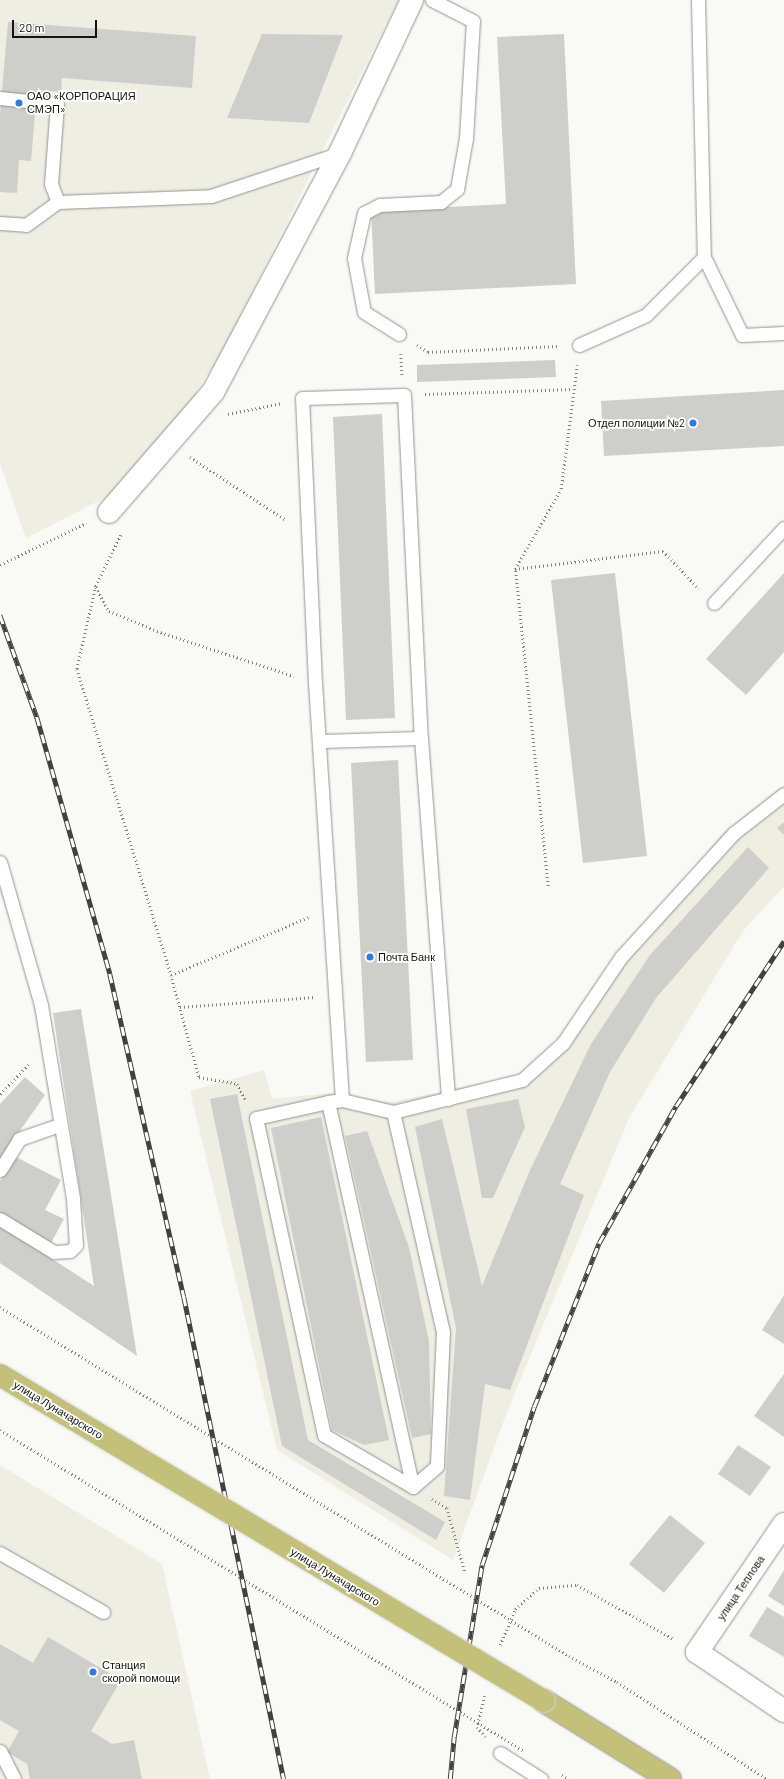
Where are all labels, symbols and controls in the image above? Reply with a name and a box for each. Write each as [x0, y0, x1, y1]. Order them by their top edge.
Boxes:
scale bar [14, 12, 99, 38]
text: 20 m [19, 20, 45, 34]
place label: ОАО «КОРПОРАЦИЯ СМЭП» [27, 90, 136, 116]
marker: ОАО «КОРПОРАЦИЯ СМЭП» [14, 98, 24, 108]
place label: Отдел полиции №2 [588, 416, 685, 430]
marker: Отдел полиции №2 [688, 418, 698, 428]
place label: Почта Банк [378, 950, 435, 964]
marker: Почта Банк [365, 952, 375, 962]
street label: улица Луначарского [11, 1378, 105, 1442]
street label: улица Луначарского [288, 1545, 382, 1609]
street label: улица Теплова [715, 1553, 767, 1623]
place label: Станция скорой помощи [102, 1659, 180, 1685]
marker: Станция скорой помощи [87, 1666, 99, 1678]

